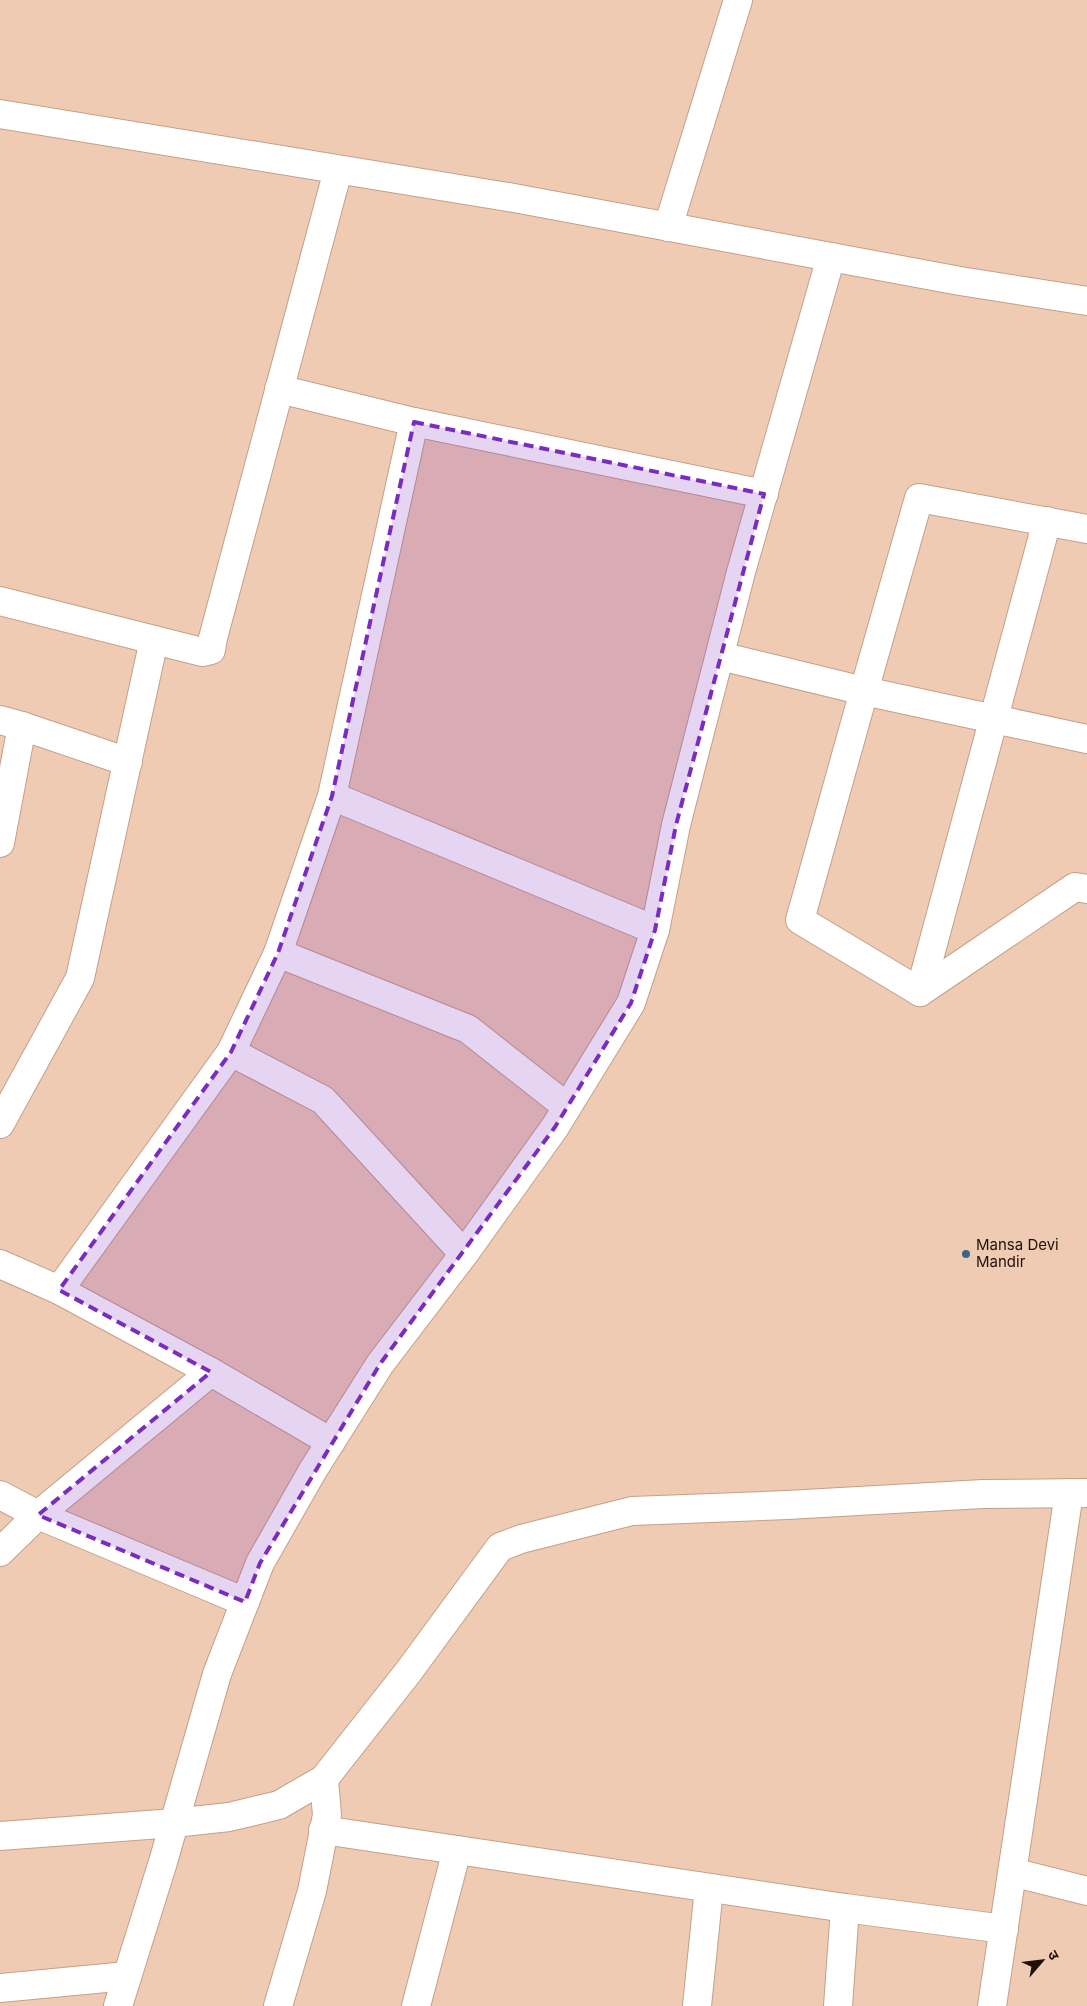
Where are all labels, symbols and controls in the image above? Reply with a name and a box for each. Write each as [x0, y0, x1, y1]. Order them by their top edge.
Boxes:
place label: Mansa Devi Mandir [976, 1235, 1059, 1271]
marker: Mansa Devi Mandir [960, 1248, 972, 1260]
north arrow [1017, 1936, 1067, 1986]
text: उ [1044, 1947, 1064, 1963]

